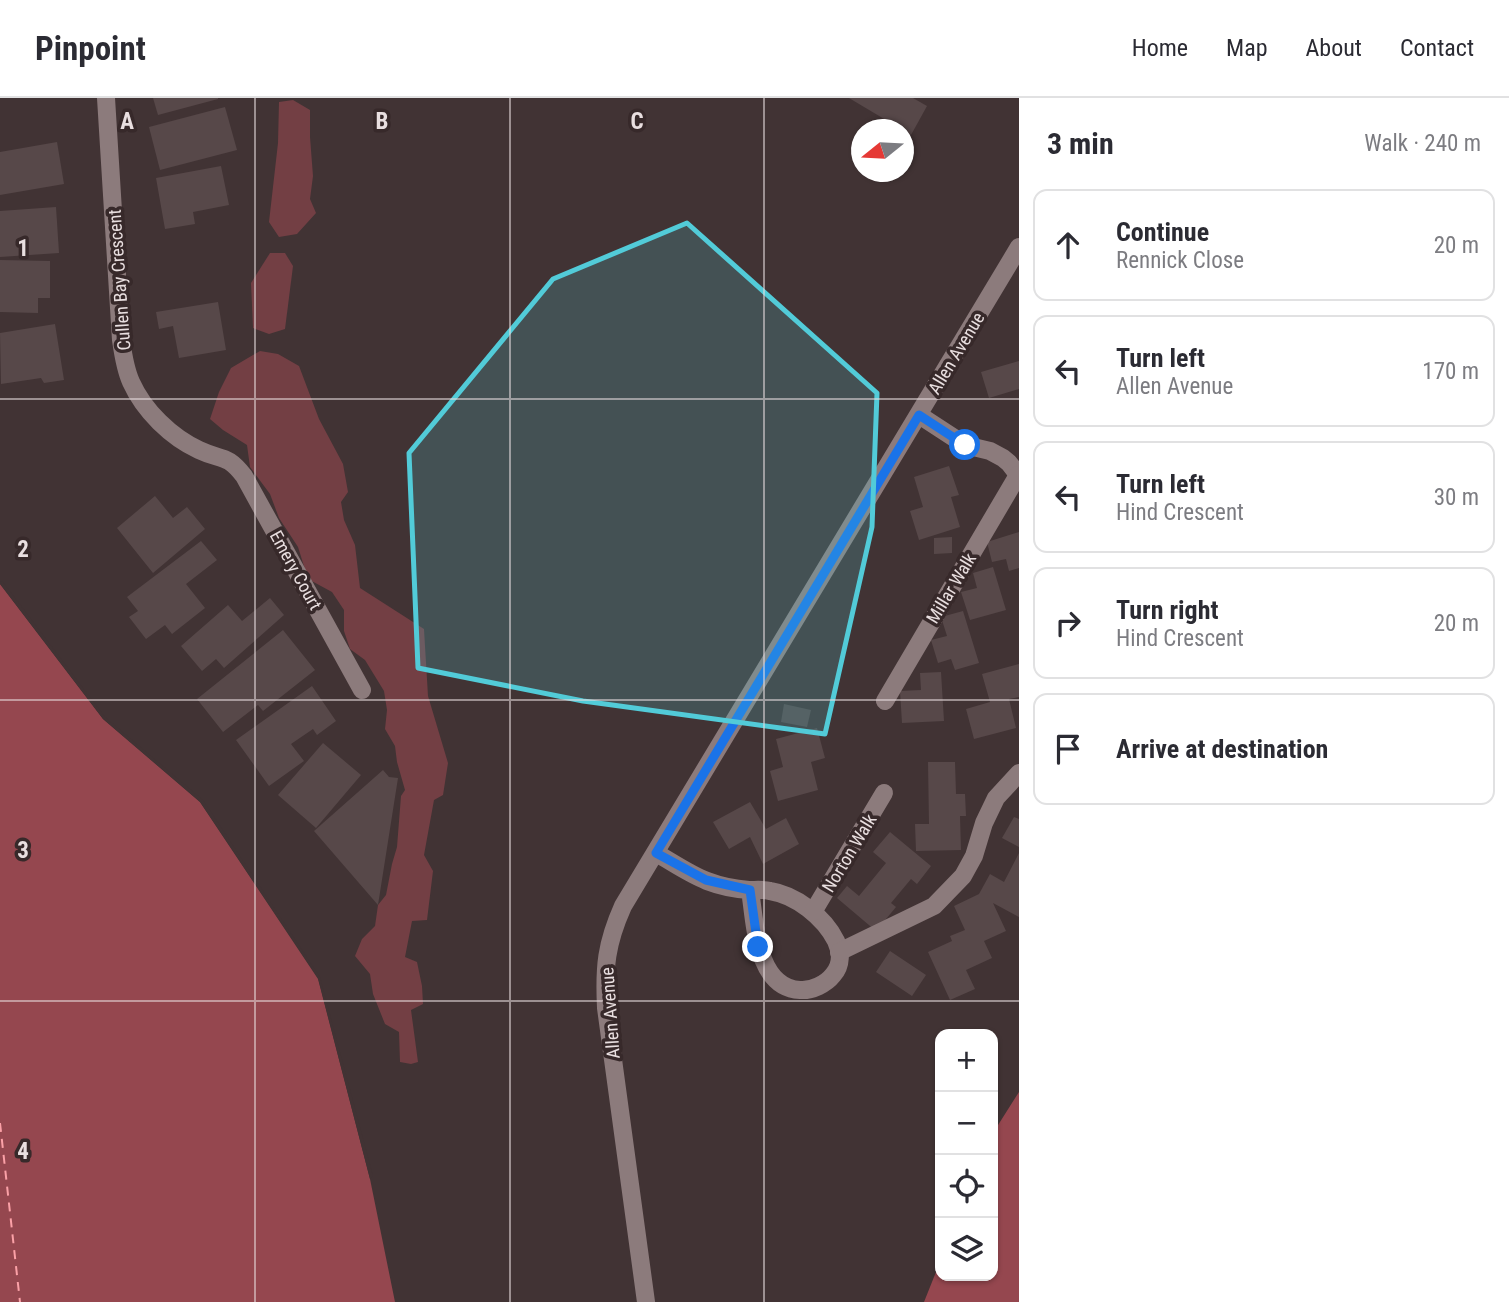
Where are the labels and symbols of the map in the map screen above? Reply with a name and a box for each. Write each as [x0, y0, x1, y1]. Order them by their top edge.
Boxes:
text: A [120, 108, 134, 135]
text: B [376, 108, 388, 135]
text: C [630, 108, 644, 135]
north arrow [851, 119, 914, 182]
street label: Cullen Bay Crescent [104, 209, 134, 351]
text: 1 [17, 235, 29, 262]
street label: Allen Avenue [923, 308, 989, 398]
route start [949, 429, 980, 460]
street label: Emery Court [266, 527, 326, 613]
text: 2 [17, 536, 29, 563]
street label: Millar Walk [922, 549, 980, 627]
street label: Norton Walk [817, 810, 881, 896]
text: 3 [17, 837, 29, 864]
route end [742, 931, 773, 962]
street label: Allen Avenue [596, 967, 624, 1059]
text: 4 [17, 1138, 29, 1165]

